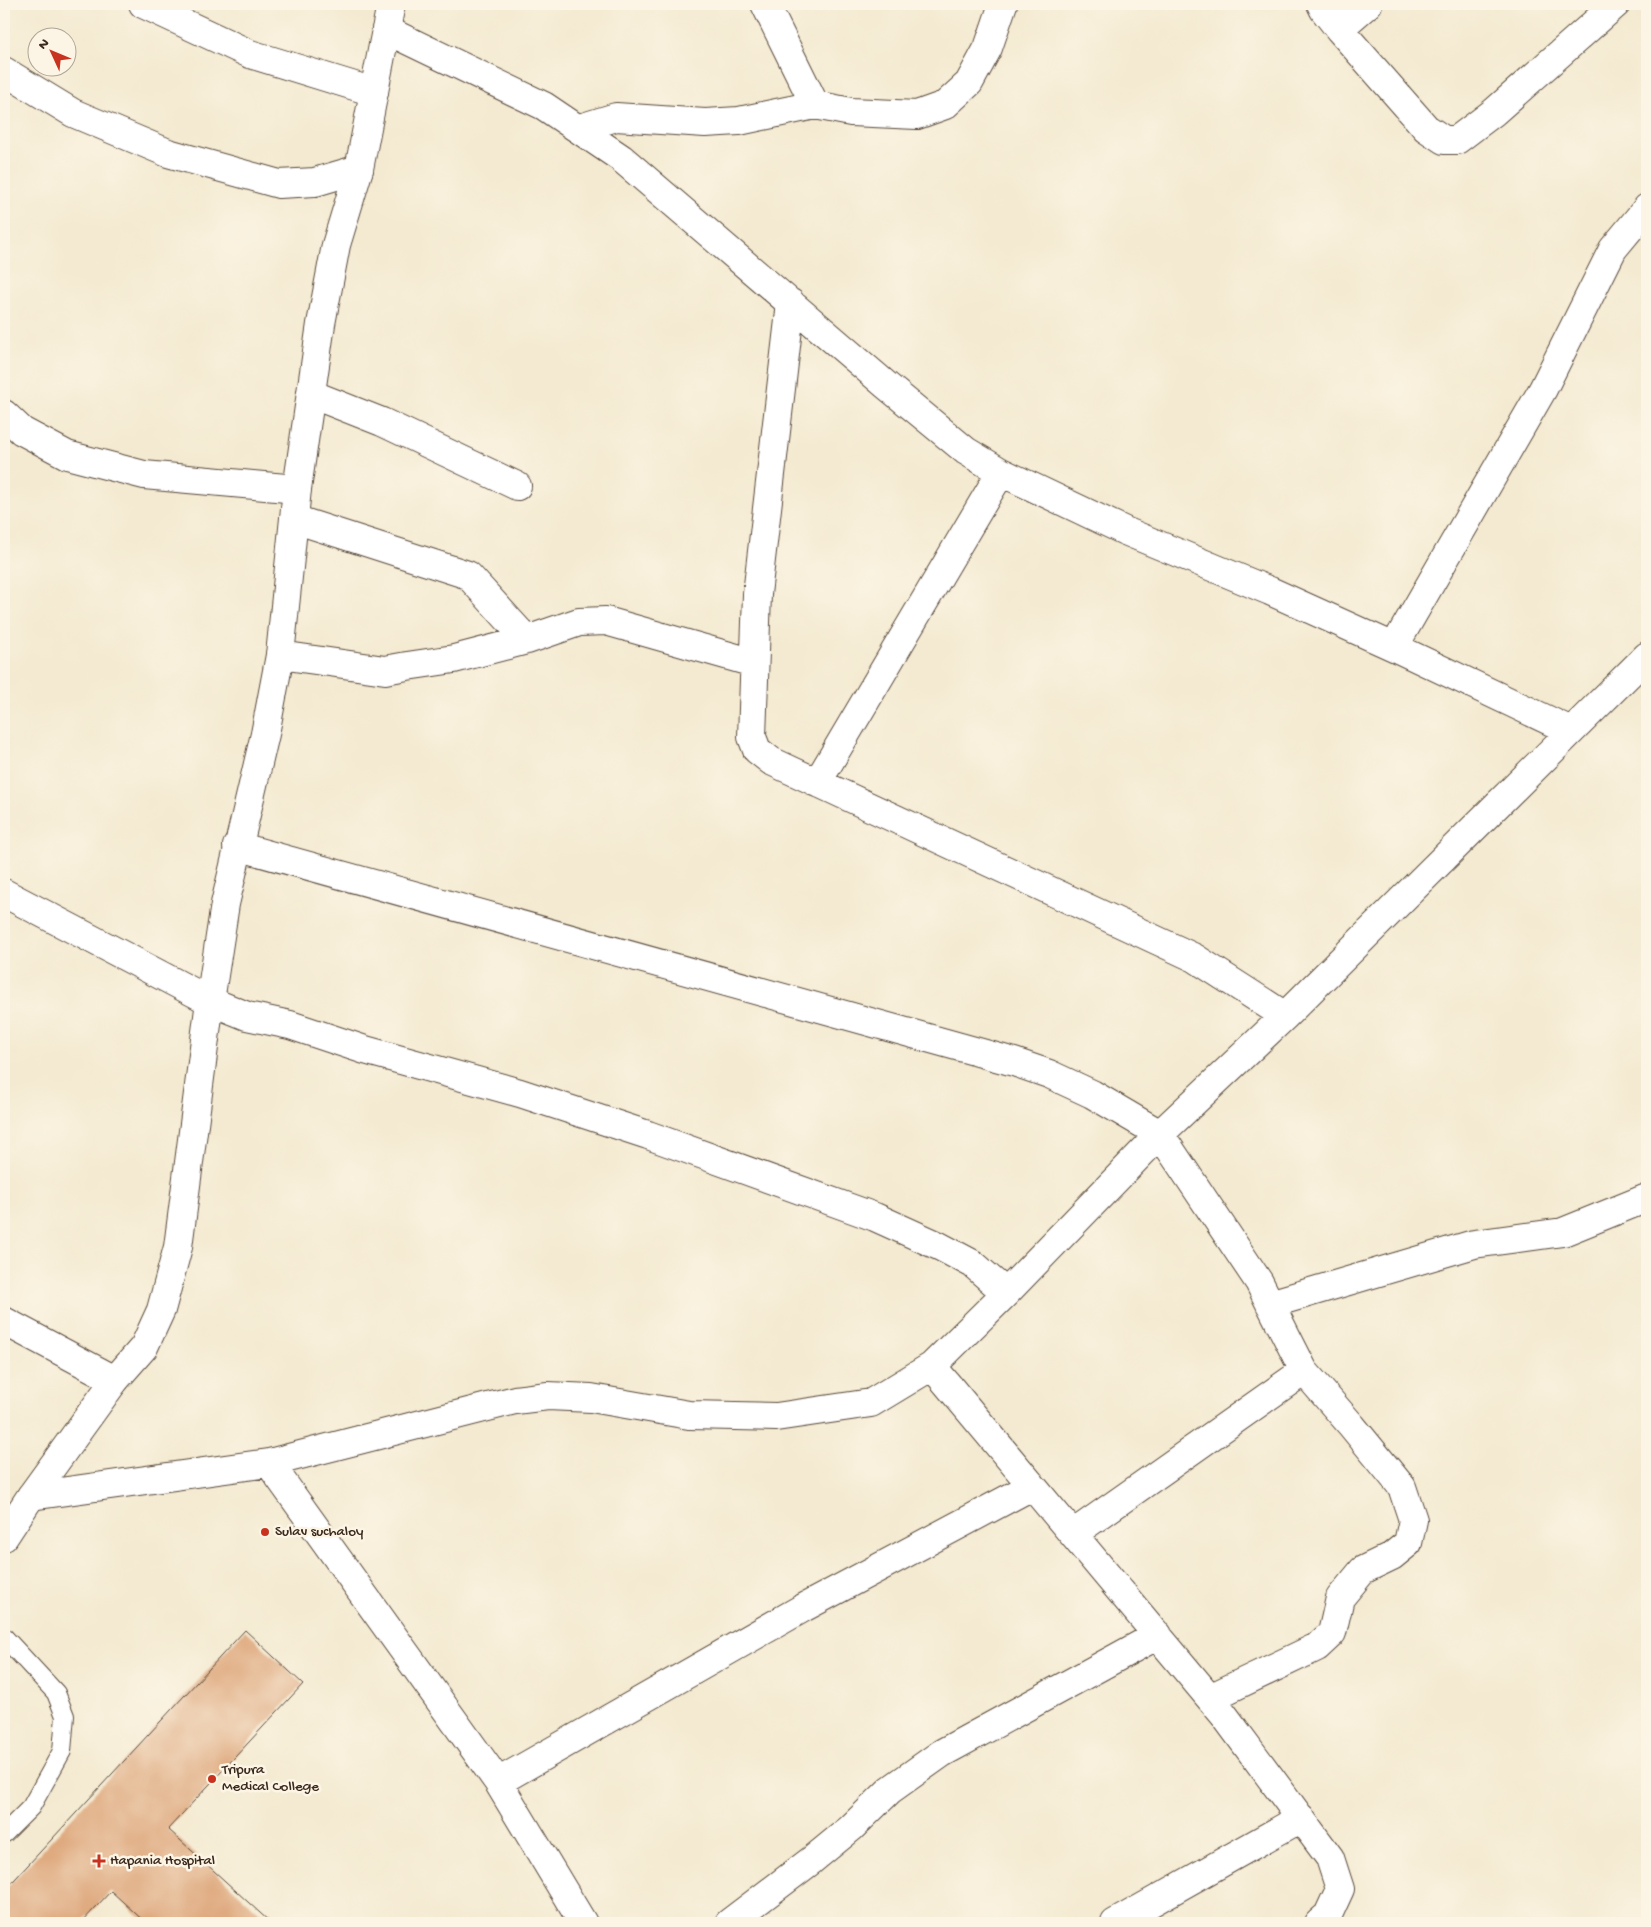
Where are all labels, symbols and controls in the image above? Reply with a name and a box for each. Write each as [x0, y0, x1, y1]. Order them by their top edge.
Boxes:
north arrow [28, 28, 78, 78]
text: N [35, 36, 54, 54]
place label: Sulav suchaloy [275, 1523, 364, 1541]
marker: Sulav suchaloy [259, 1526, 271, 1538]
place label: Tripura Medical College [221, 1761, 319, 1796]
marker: Tripura Medical College [206, 1773, 218, 1785]
place label: Hapania Hospital [110, 1852, 215, 1870]
marker: Hapania Hospital [92, 1854, 106, 1868]

